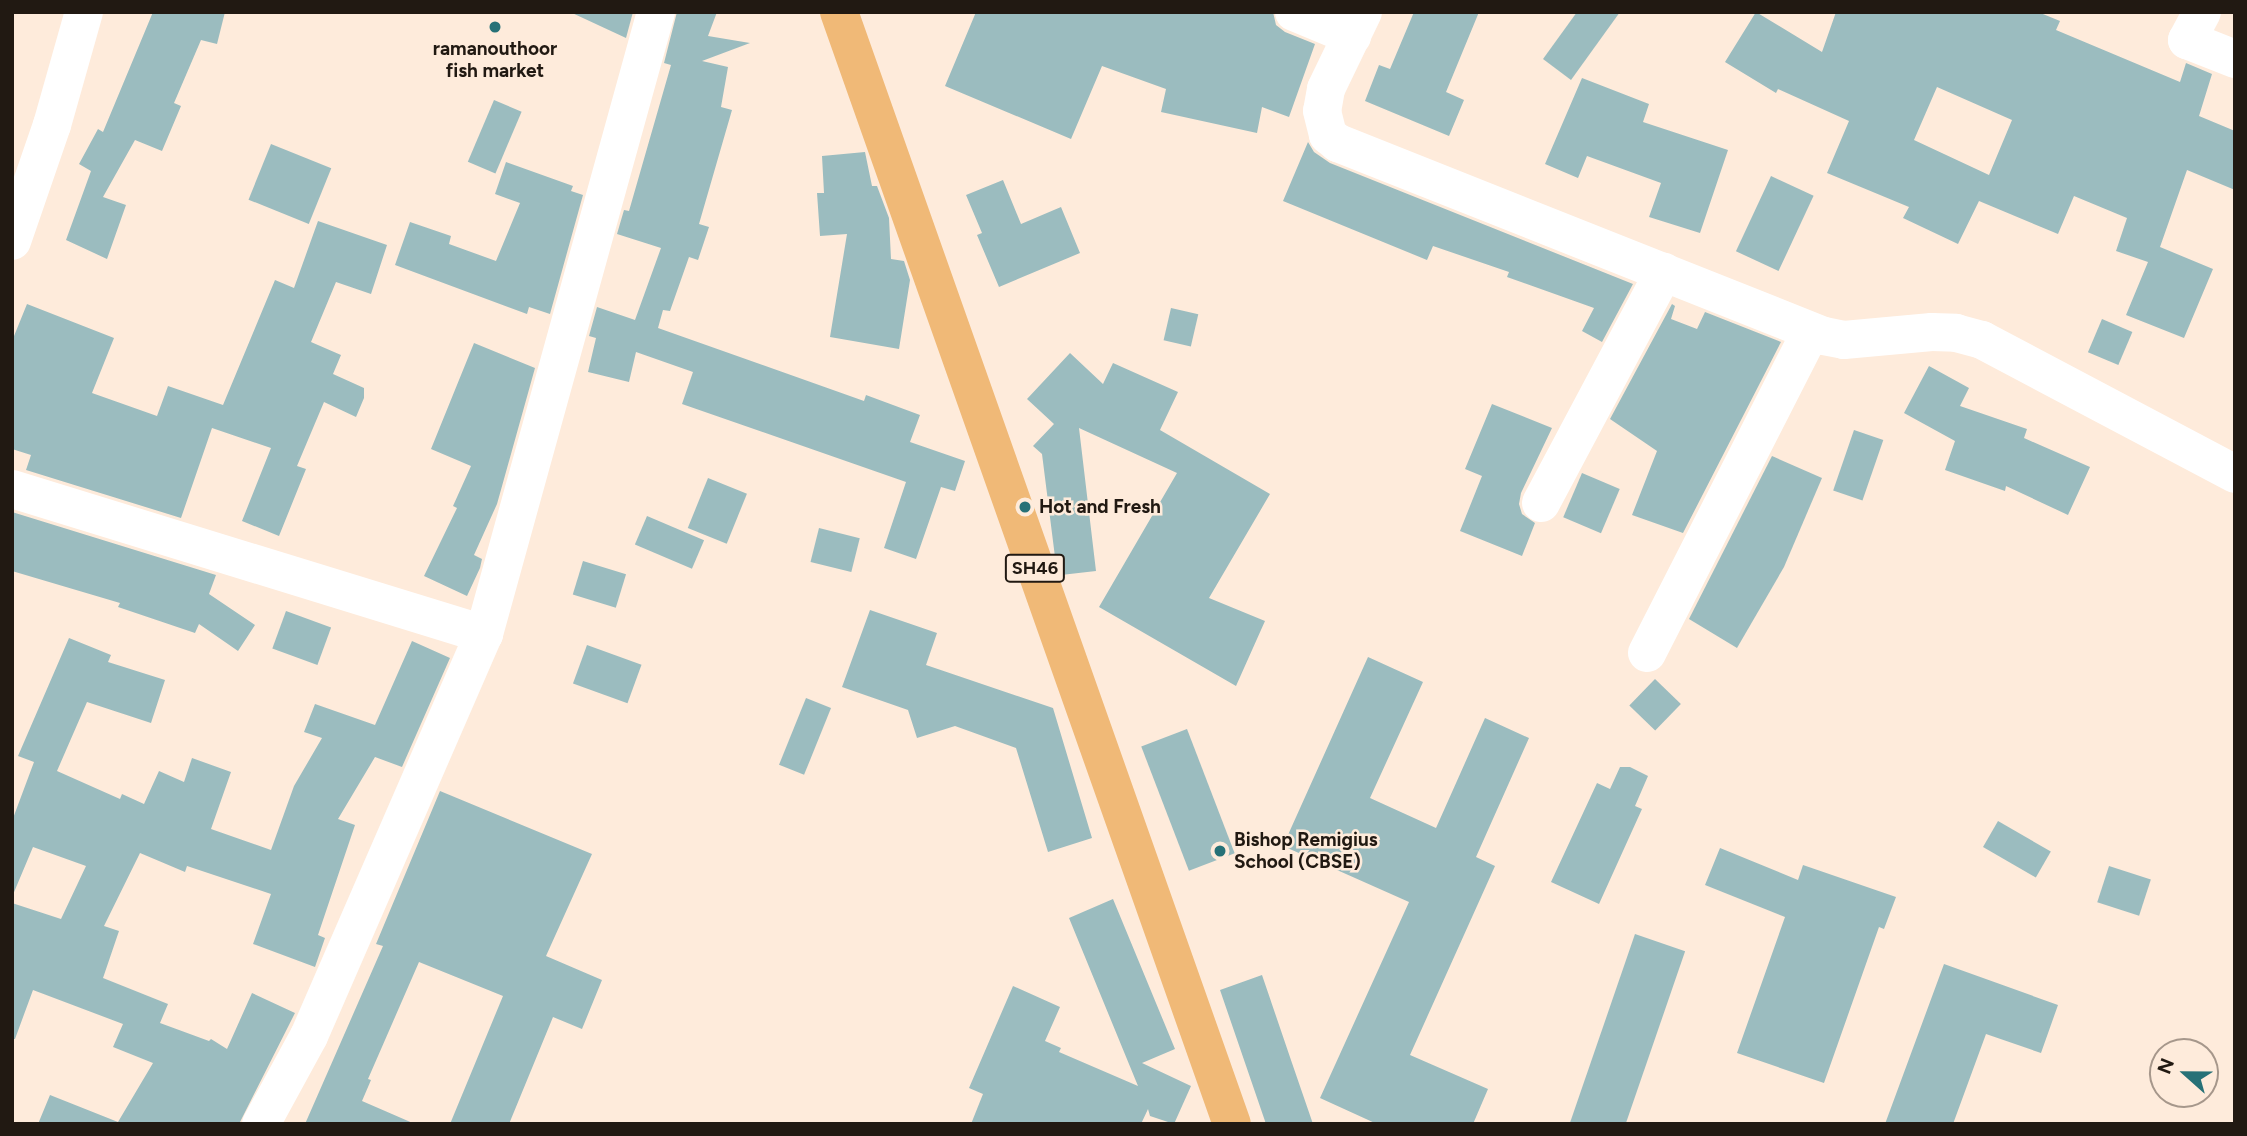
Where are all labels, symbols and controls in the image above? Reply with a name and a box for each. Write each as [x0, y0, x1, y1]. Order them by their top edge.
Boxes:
marker: ramanouthoor fish market [487, 19, 503, 35]
place label: ramanouthoor fish market [433, 38, 557, 82]
place label: Hot and Fresh [1039, 496, 1161, 518]
marker: Hot and Fresh [1017, 499, 1033, 515]
road number: SH46 [1004, 554, 1066, 582]
place label: Bishop Remigius School (CBSE) [1234, 829, 1378, 873]
marker: Bishop Remigius School (CBSE) [1212, 843, 1228, 859]
north arrow [2149, 1038, 2219, 1108]
text: N [2152, 1055, 2179, 1077]

